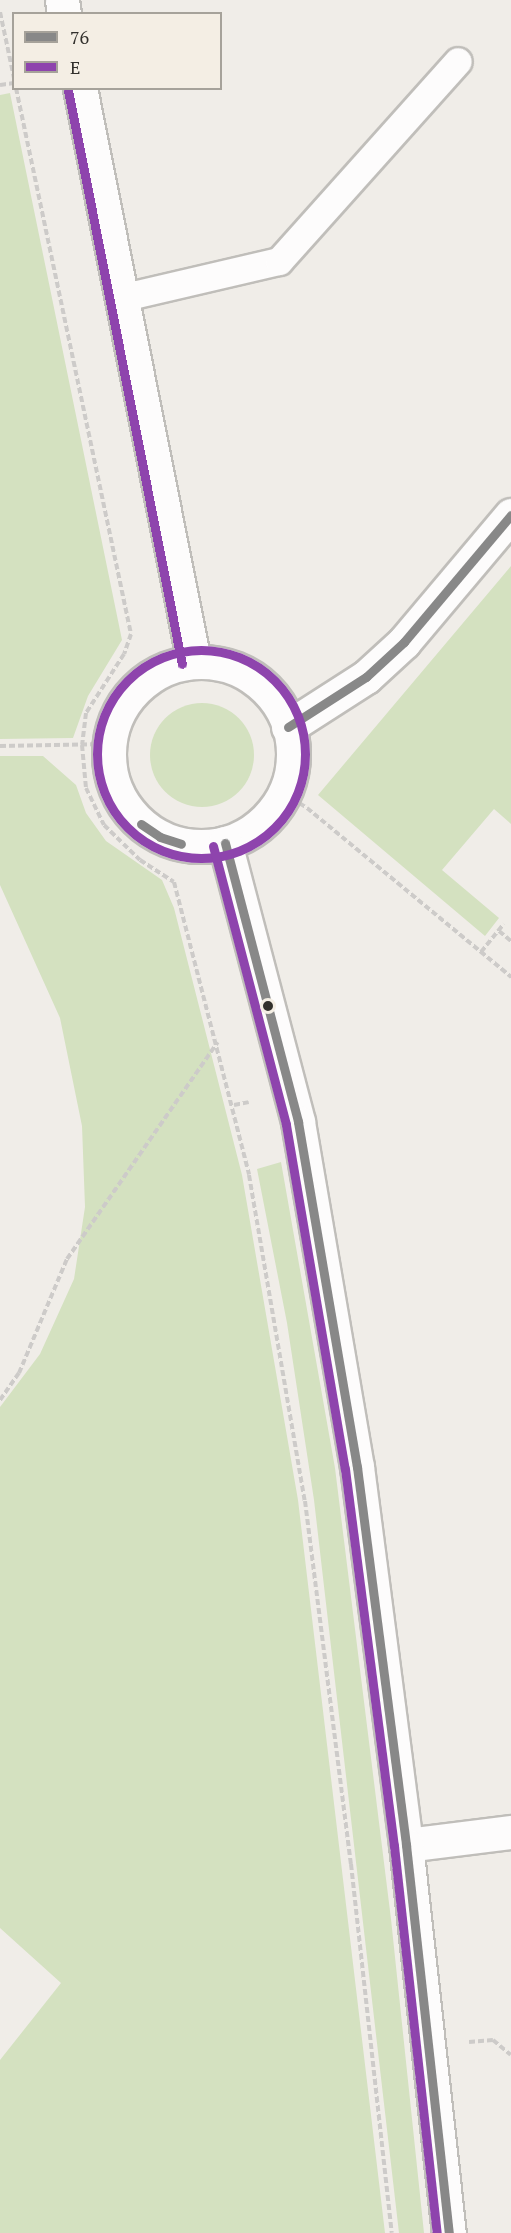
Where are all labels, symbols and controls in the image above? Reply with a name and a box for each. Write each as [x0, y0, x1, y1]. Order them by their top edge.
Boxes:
legend [12, 12, 222, 90]
text: 76 [70, 25, 89, 49]
text: E [70, 55, 80, 79]
unlabelled marker [262, 1000, 274, 1012]

